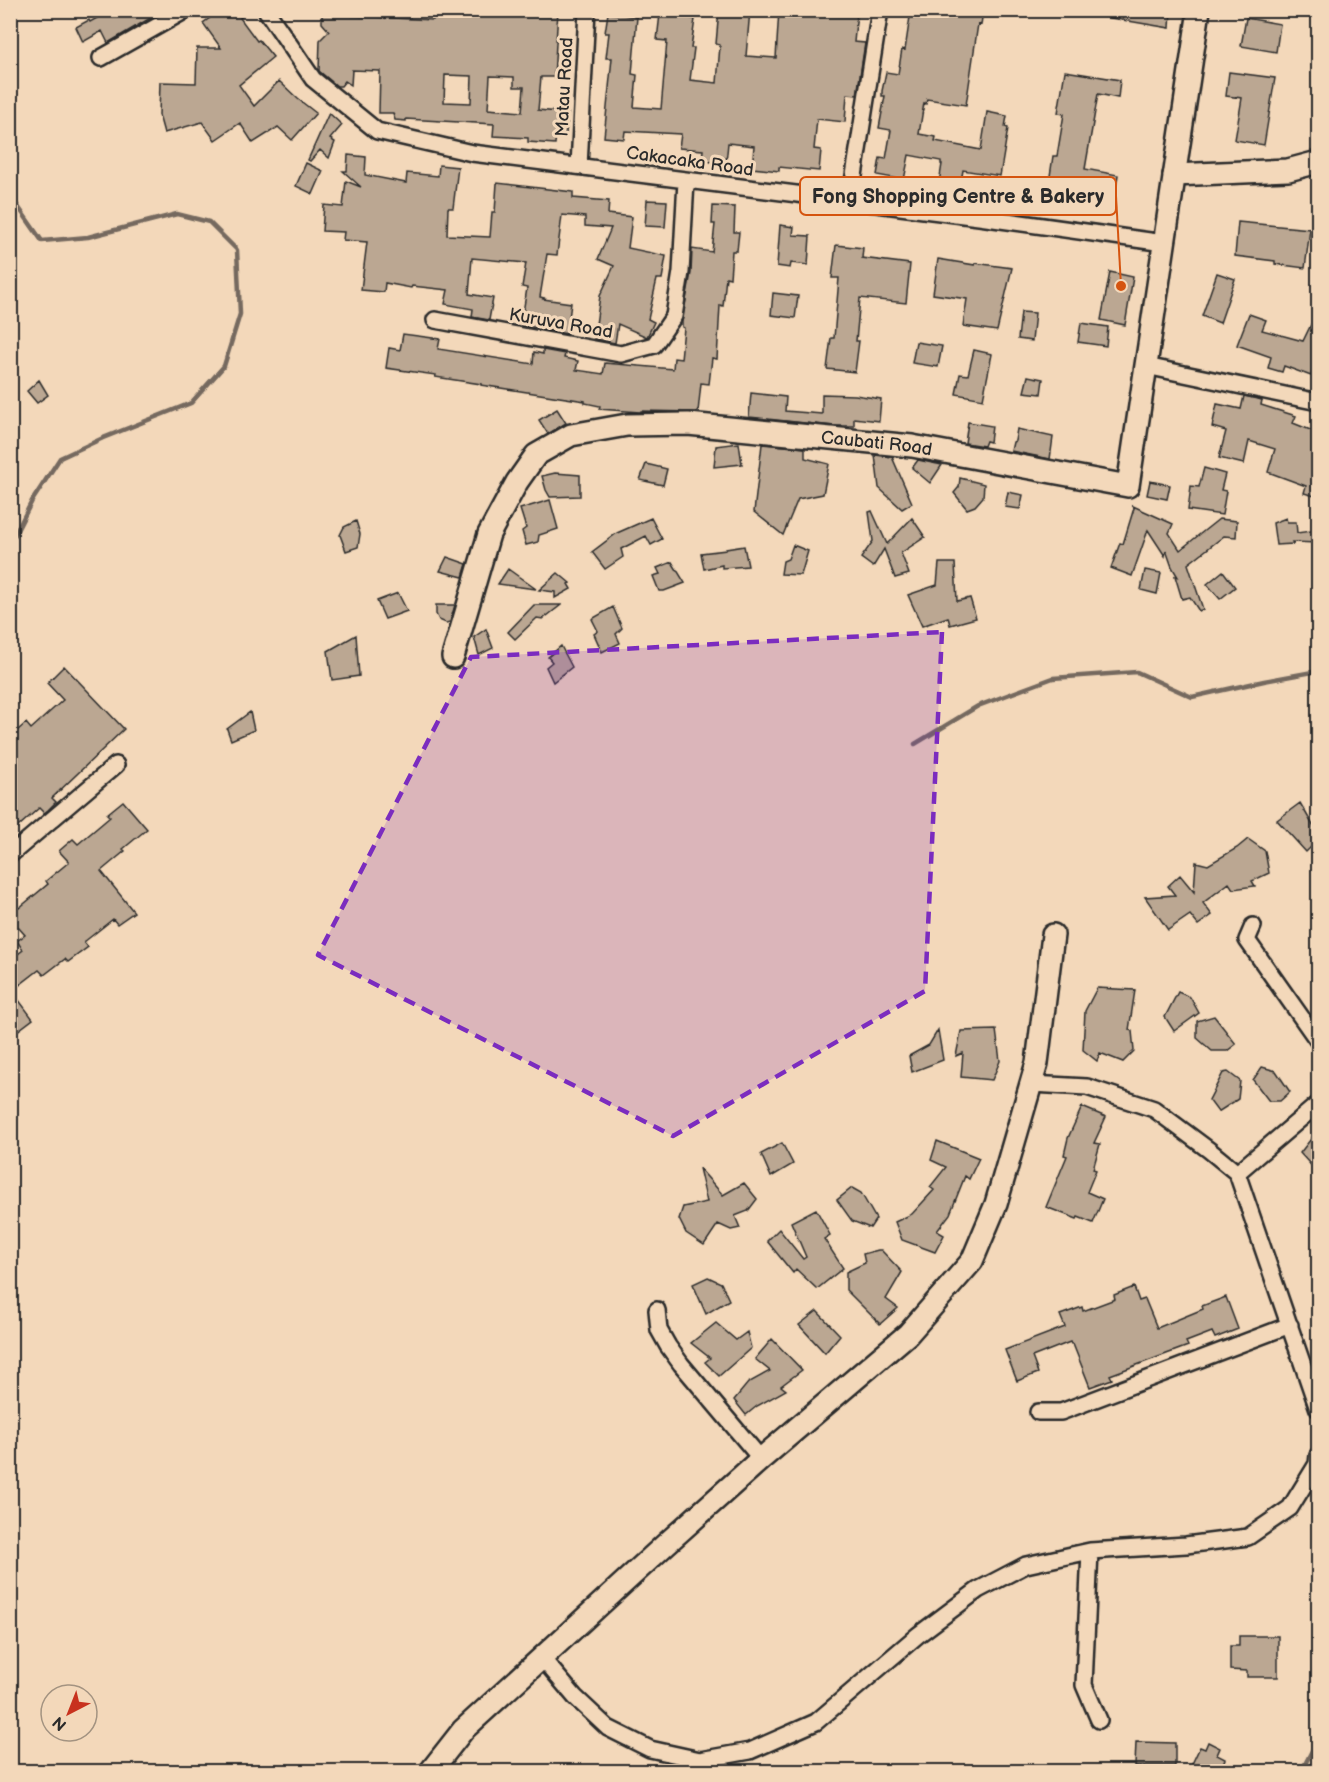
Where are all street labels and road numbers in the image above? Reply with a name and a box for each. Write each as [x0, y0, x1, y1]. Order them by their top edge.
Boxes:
street label: Matau Road [551, 37, 578, 137]
street label: Cakacaka Road [625, 142, 755, 181]
street label: Kuruva Road [507, 304, 614, 343]
street label: Caubati Road [820, 427, 934, 461]

